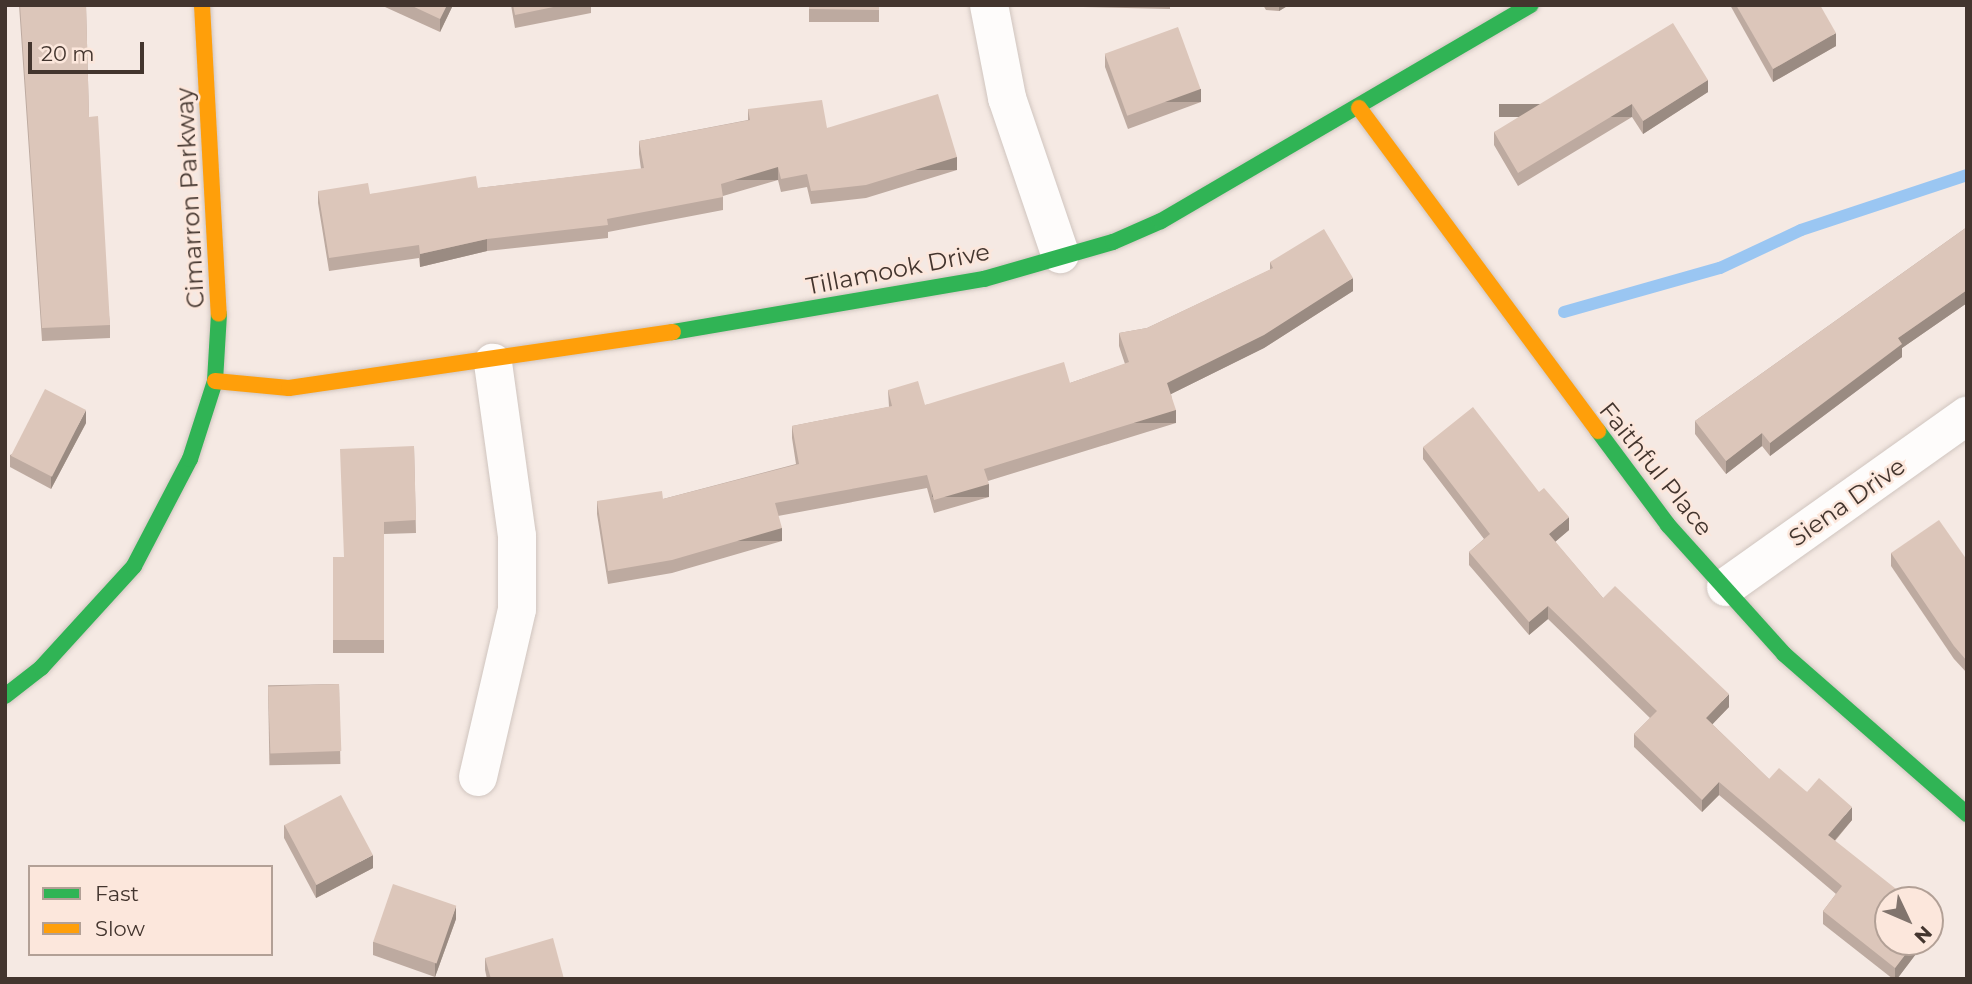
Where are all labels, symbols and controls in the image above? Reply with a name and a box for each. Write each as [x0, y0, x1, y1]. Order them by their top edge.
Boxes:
scale bar [32, 28, 147, 72]
text: 20 m [41, 41, 95, 66]
street label: Cimarron Parkway [170, 87, 210, 309]
street label: Tillamook Drive [804, 237, 992, 301]
street label: Faithful Place [1593, 396, 1719, 542]
street label: Siena Drive [1783, 451, 1911, 553]
legend [28, 865, 273, 956]
text: Fast [95, 881, 139, 906]
north arrow [1874, 886, 1944, 956]
text: Slow [95, 916, 145, 941]
text: N [1909, 921, 1937, 948]

